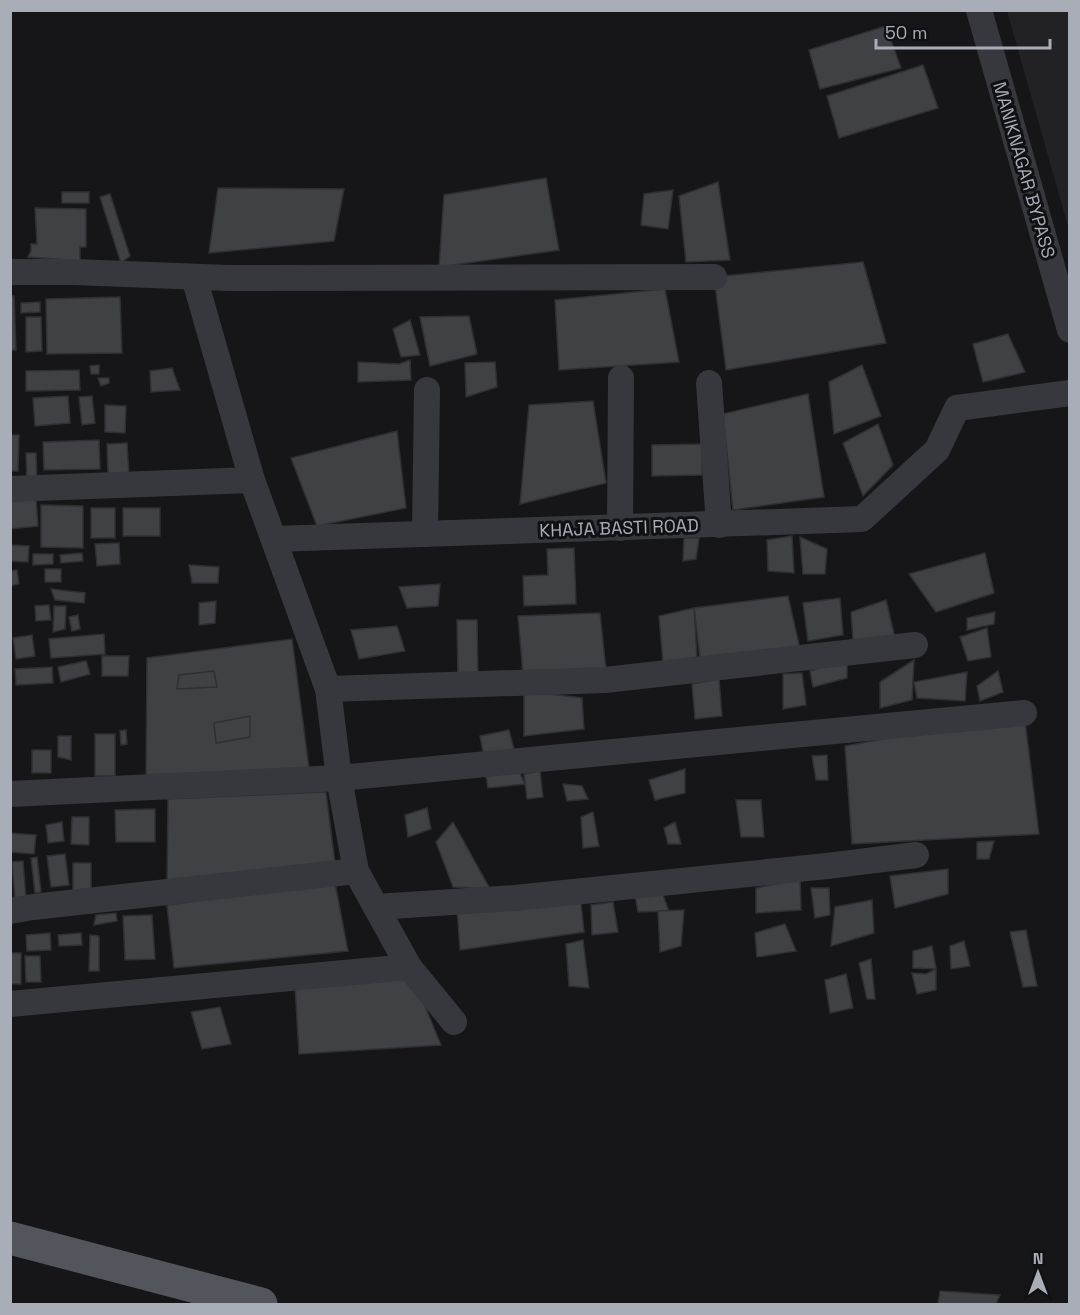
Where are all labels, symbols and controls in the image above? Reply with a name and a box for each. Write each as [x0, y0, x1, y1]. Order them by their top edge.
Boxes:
scale bar [876, 12, 1050, 50]
text: 50 m [885, 21, 927, 44]
street label: MANIKNAGAR BYPASS [988, 79, 1061, 261]
street label: KHAJA BASTI ROAD [539, 513, 699, 542]
north arrow [1008, 1243, 1068, 1303]
text: N [1033, 1248, 1043, 1269]

